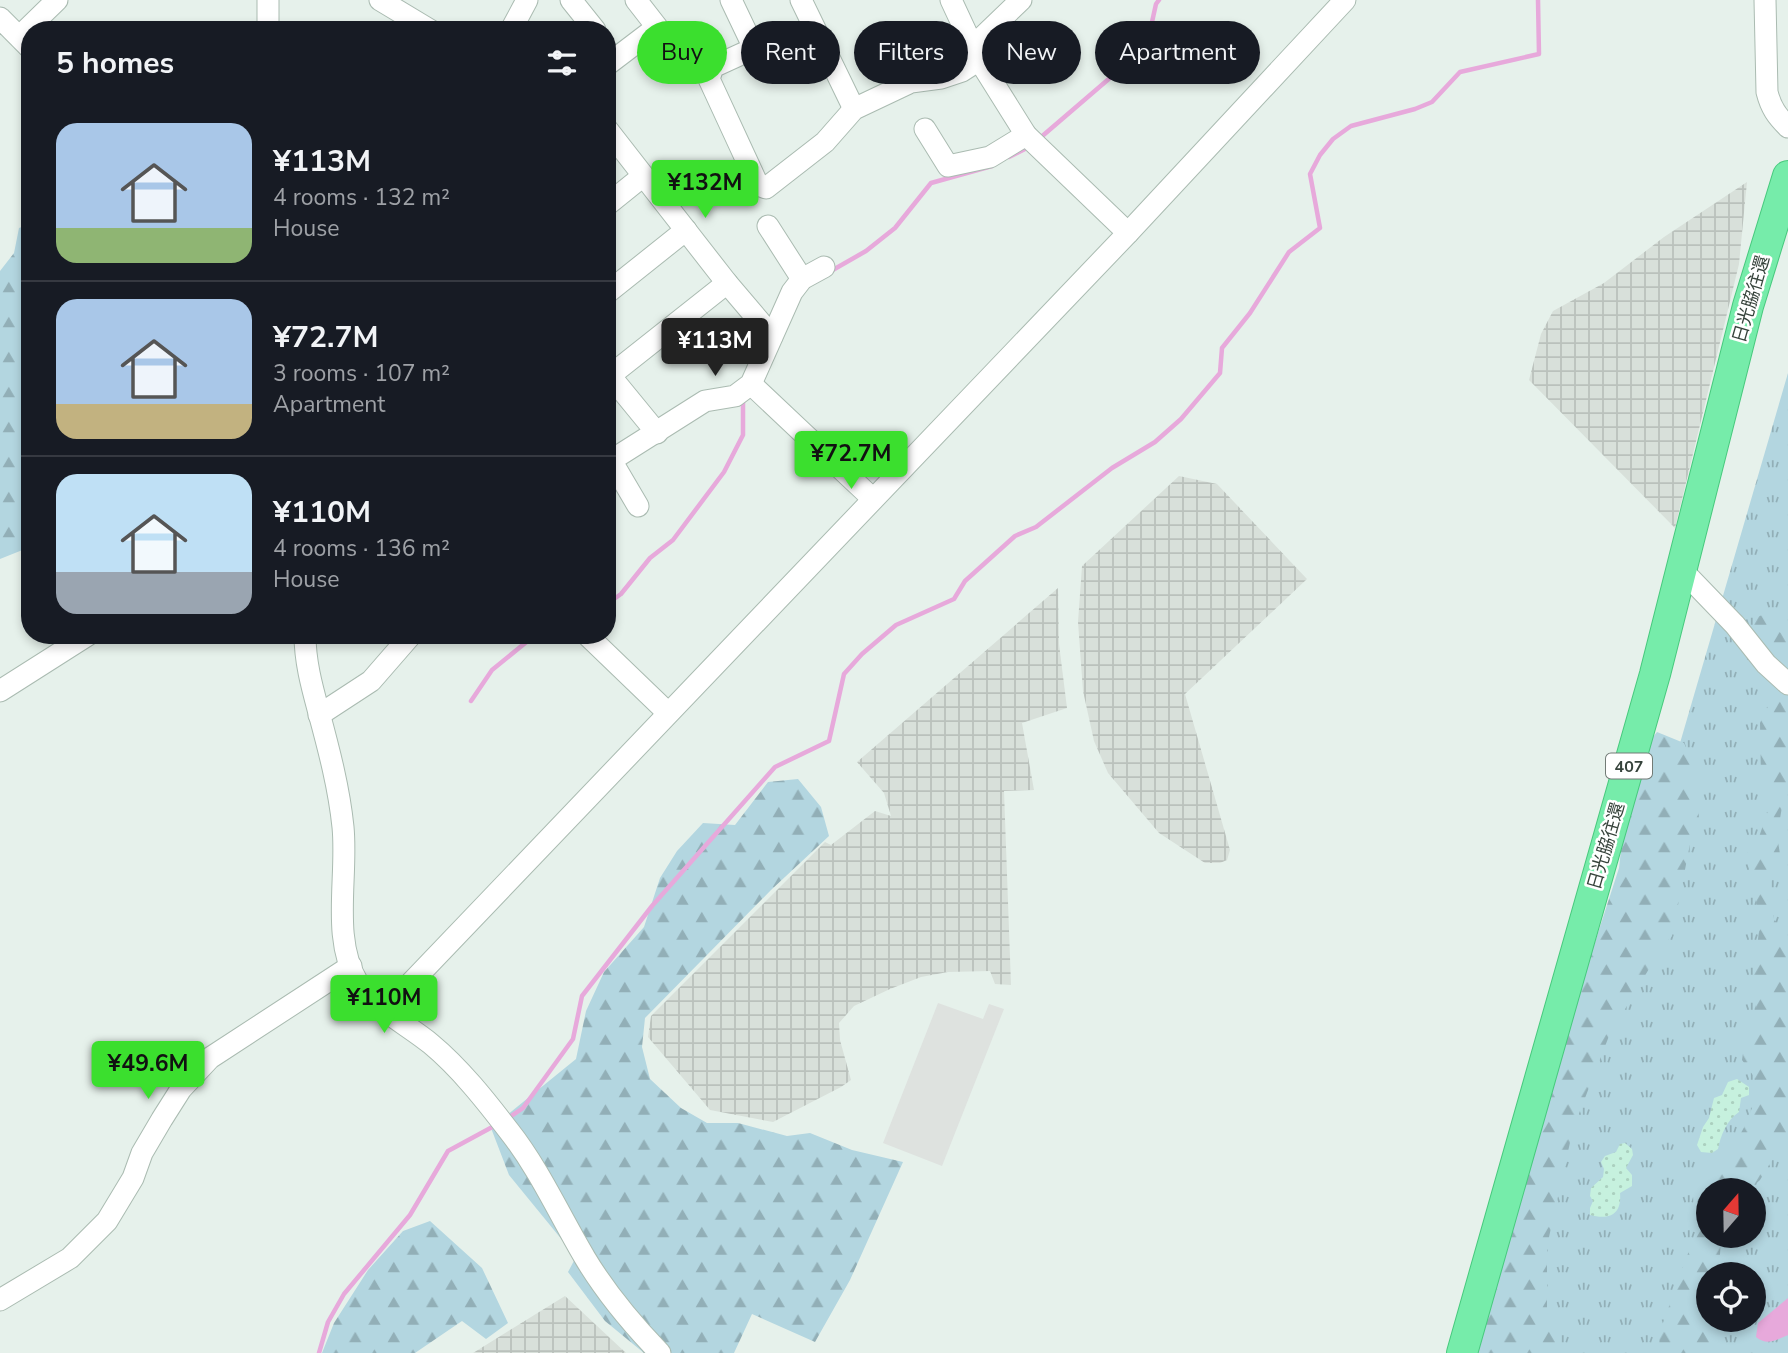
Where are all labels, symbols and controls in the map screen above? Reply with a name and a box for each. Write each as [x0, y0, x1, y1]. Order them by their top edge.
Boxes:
chip: Buy [637, 21, 727, 84]
chip: Rent [741, 21, 840, 84]
chip: Filters [854, 21, 968, 84]
chip: New [982, 21, 1081, 84]
chip: Apartment [1095, 21, 1260, 84]
text: 5 homes [56, 43, 174, 84]
icon: filters [543, 44, 581, 82]
text: ¥113M [273, 141, 371, 182]
icon: home [112, 151, 196, 235]
pin: ¥132M [656, 160, 754, 220]
text: ¥132M [667, 167, 743, 198]
text: 4 rooms · 132 m² [273, 182, 450, 213]
text: House [273, 213, 340, 244]
street label: 日光脇往還 [1727, 252, 1775, 346]
text: ¥72.7M [273, 317, 378, 358]
pin: ¥113M [666, 318, 764, 378]
text: ¥113M [677, 325, 753, 356]
icon: home [112, 327, 196, 411]
text: 3 rooms · 107 m² [273, 358, 450, 389]
text: Apartment [273, 389, 385, 420]
pin: ¥72.7M [794, 432, 908, 491]
text: ¥72.7M [811, 438, 891, 469]
text: ¥110M [273, 492, 371, 533]
icon: home [112, 502, 196, 586]
text: 4 rooms · 136 m² [273, 533, 450, 564]
text: House [273, 564, 340, 595]
road number: 407 [1606, 754, 1652, 778]
street label: 日光脇往還 [1582, 799, 1630, 893]
pin: ¥110M [335, 976, 433, 1035]
text: ¥110M [346, 982, 422, 1013]
pin: ¥49.6M [91, 1042, 205, 1101]
text: ¥49.6M [108, 1048, 188, 1079]
north arrow [1696, 1178, 1766, 1248]
map controls [1696, 1178, 1766, 1332]
button: locate [1696, 1262, 1766, 1332]

